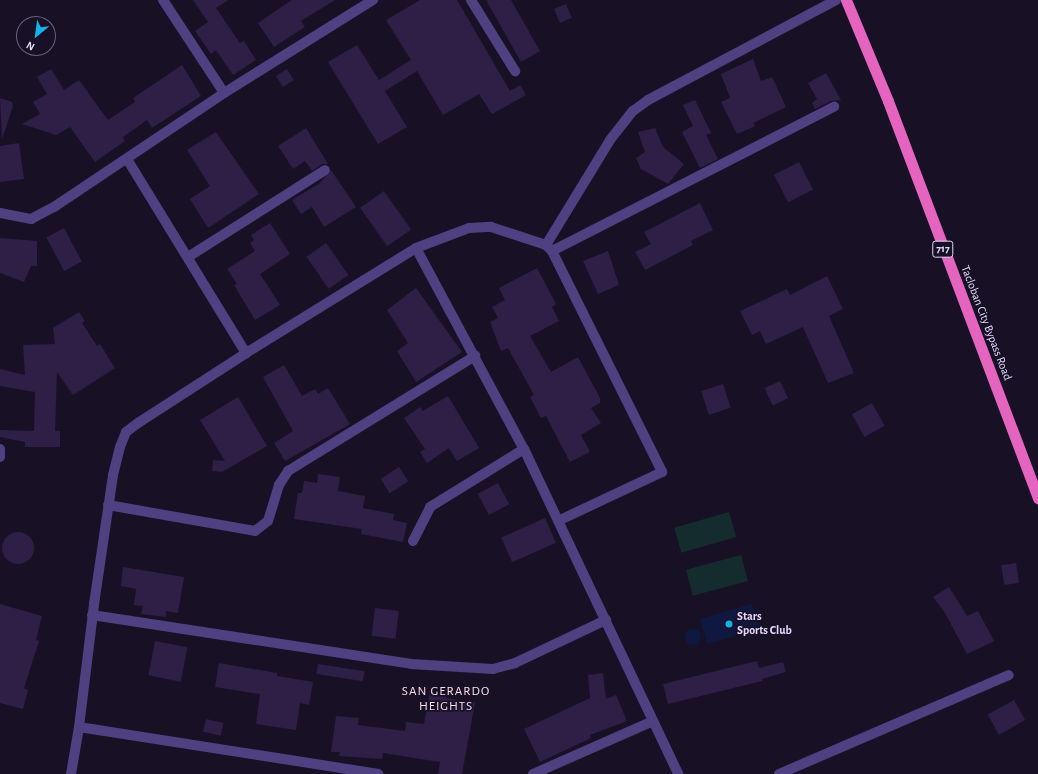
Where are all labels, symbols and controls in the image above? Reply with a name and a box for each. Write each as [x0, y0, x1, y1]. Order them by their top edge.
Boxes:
north arrow [16, 16, 56, 56]
text: N [24, 39, 36, 53]
road number: 717 [932, 240, 954, 258]
street label: Tacloban City Bypass Road [957, 264, 1015, 382]
place label: Stars Sports Club [737, 610, 792, 638]
marker: Stars Sports Club [724, 619, 734, 629]
district label: SAN GERARDO HEIGHTS [402, 685, 490, 716]

